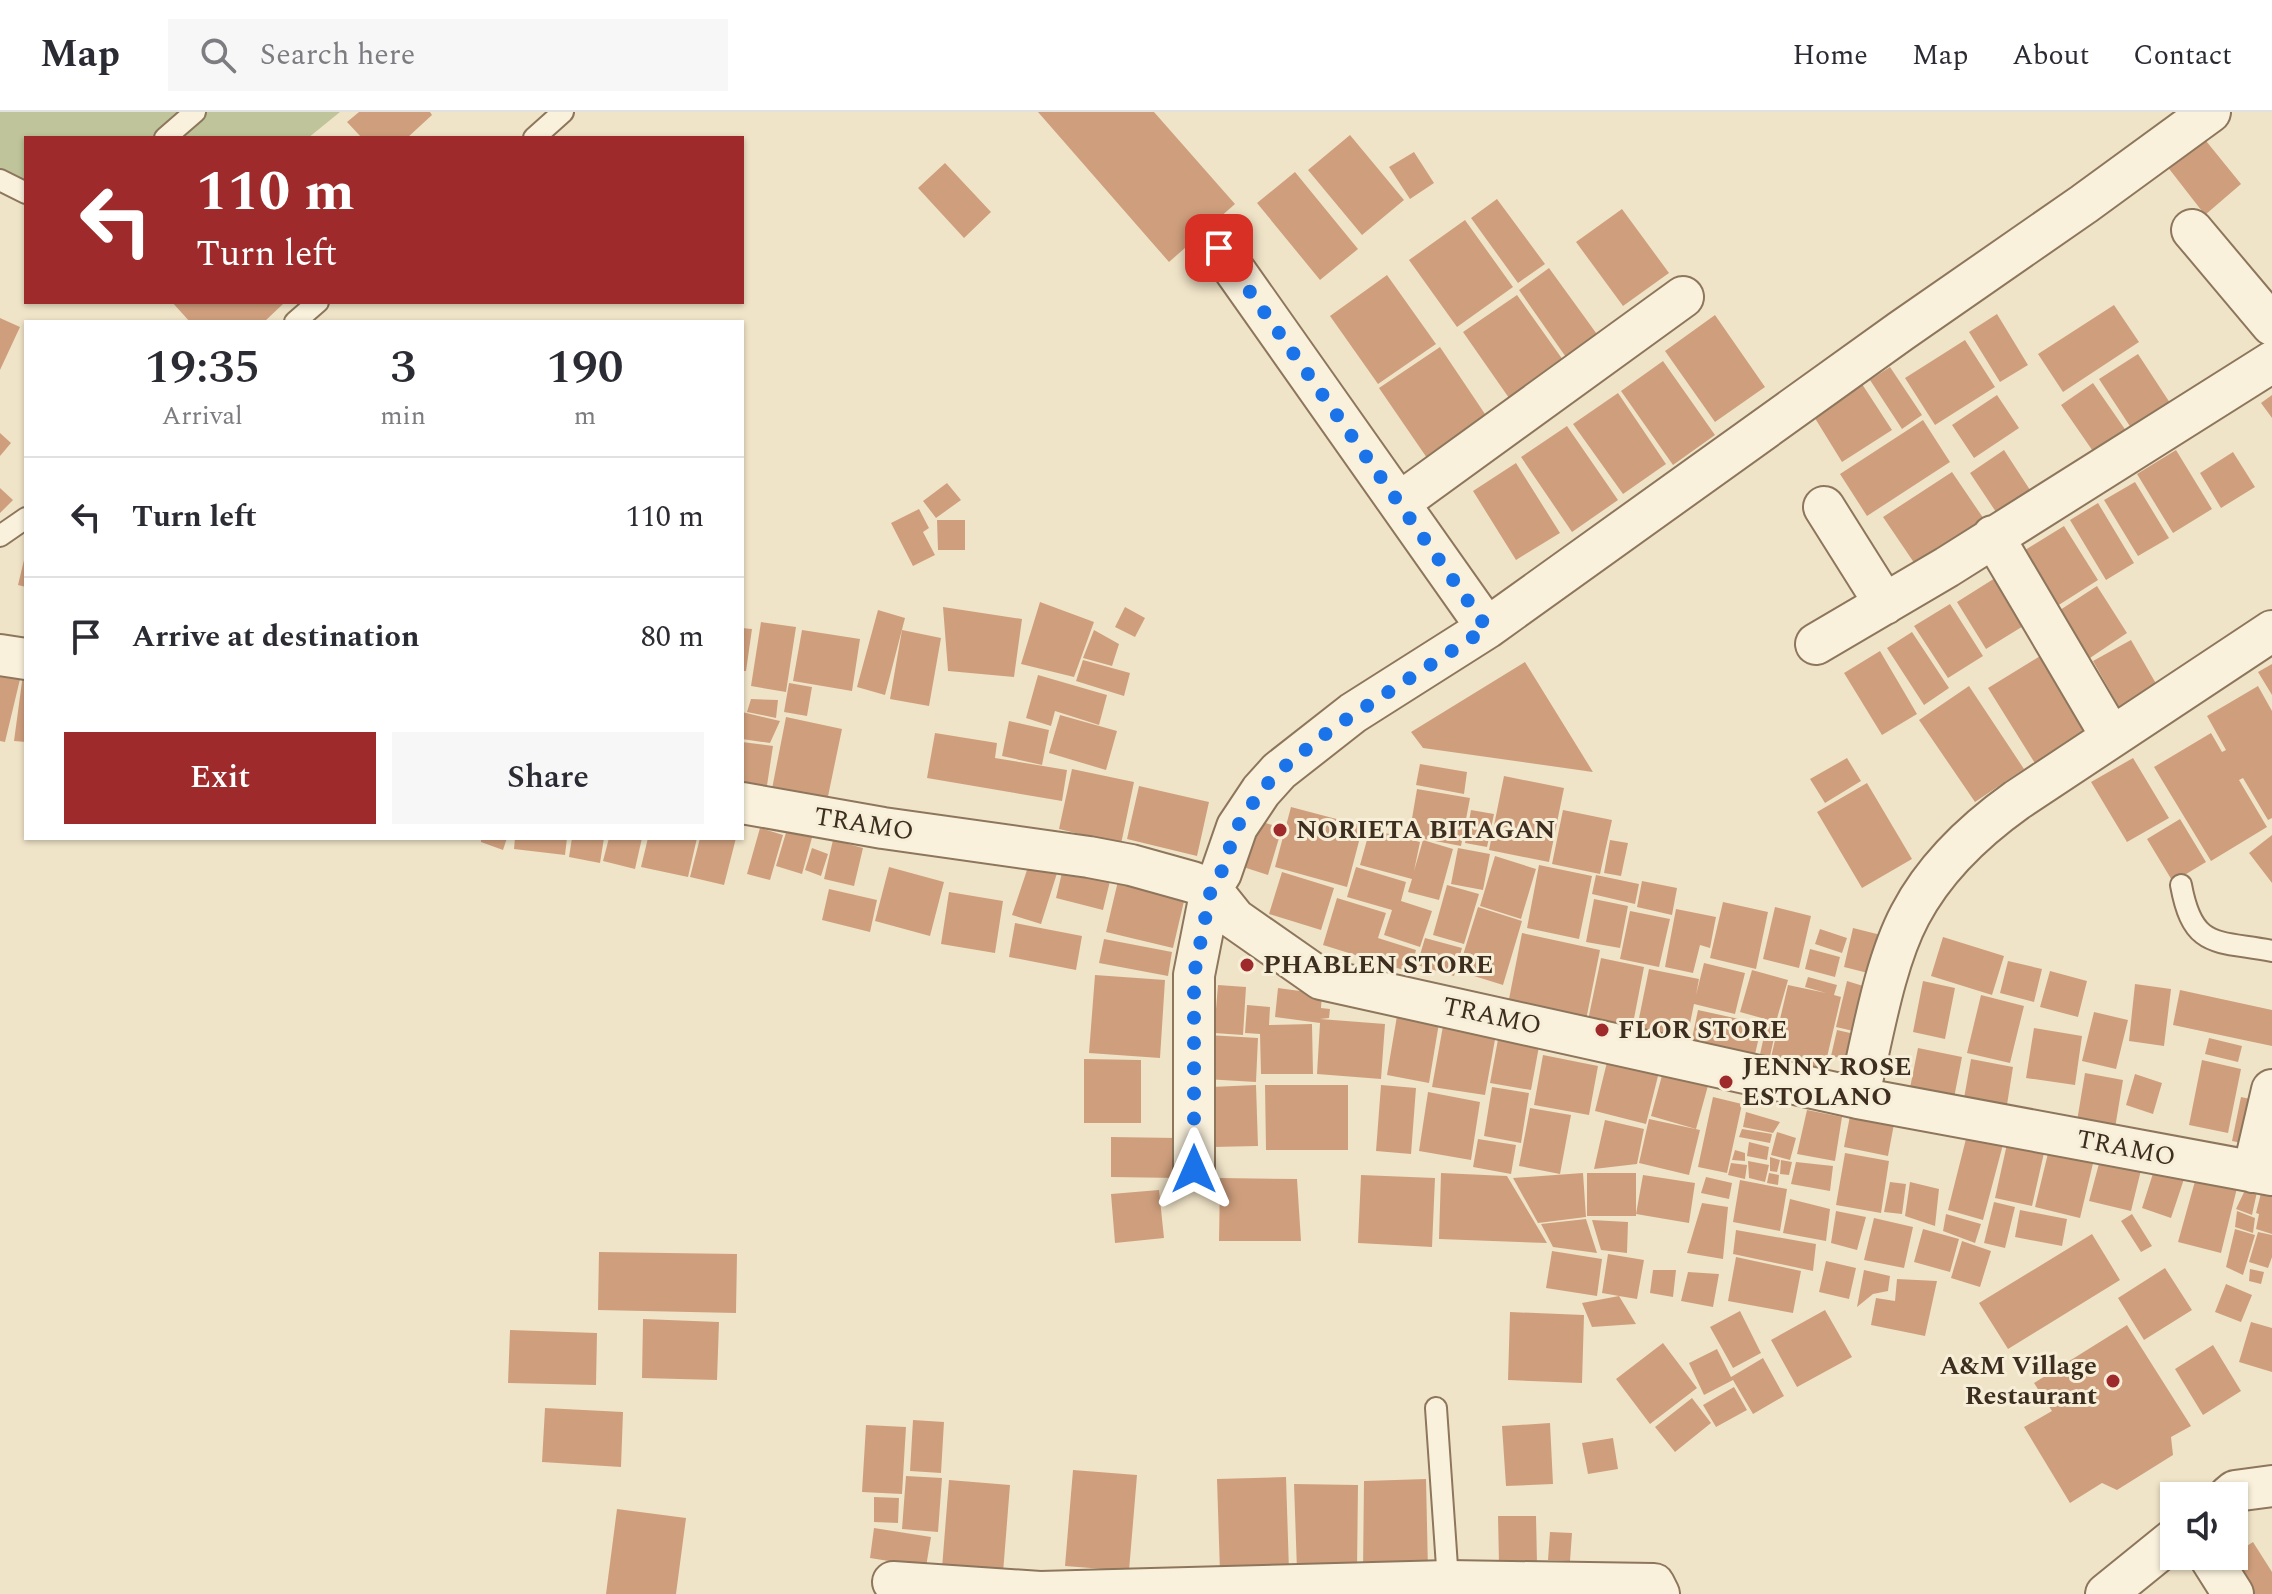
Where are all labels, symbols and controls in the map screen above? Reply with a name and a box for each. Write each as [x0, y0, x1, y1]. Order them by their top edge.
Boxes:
search box [168, 19, 728, 91]
text: Map [40, 26, 120, 84]
text: Search here [260, 32, 415, 78]
icon: search [196, 33, 240, 77]
text: Home [1792, 34, 1868, 77]
text: Map [1912, 34, 1968, 77]
text: About [2012, 34, 2089, 77]
text: Contact [2133, 34, 2232, 77]
text: 110 m [196, 150, 355, 235]
icon: left [64, 168, 168, 272]
pin [1185, 214, 1253, 282]
icon: arrive [1197, 226, 1241, 270]
text: Turn left [196, 227, 337, 282]
text: 19:35 [144, 331, 260, 404]
text: 3 [390, 331, 416, 404]
text: 190 [546, 331, 624, 404]
text: Arrival [162, 396, 243, 436]
text: min [380, 396, 426, 436]
text: m [574, 396, 596, 436]
text: Turn left [132, 494, 257, 540]
text: 110 m [626, 494, 704, 540]
icon: left [64, 495, 108, 539]
text: Arrive at destination [132, 614, 419, 660]
text: 80 m [641, 614, 704, 660]
icon: arrive [64, 615, 108, 659]
button: Exit [64, 732, 376, 824]
button: Share [392, 732, 704, 824]
street label: TRAMO [811, 796, 917, 852]
place label: NORIETA BITAGAN [1296, 810, 1556, 850]
marker: NORIETA BITAGAN [1271, 821, 1289, 839]
place label: PHABLEN STORE [1263, 945, 1493, 985]
marker: PHABLEN STORE [1238, 956, 1256, 974]
street label: TRAMO [1439, 986, 1545, 1046]
place label: FLOR STORE [1618, 1010, 1787, 1050]
marker: FLOR STORE [1593, 1021, 1611, 1039]
place label: JENNY ROSE ESTOLANO [1742, 1047, 1912, 1117]
marker: JENNY ROSE ESTOLANO [1717, 1073, 1735, 1091]
street label: TRAMO [2073, 1119, 2179, 1177]
position arrow [1152, 1127, 1236, 1211]
place label: A&M Village Restaurant [1940, 1346, 2097, 1416]
marker: A&M Village Restaurant [2104, 1372, 2122, 1390]
map controls [2160, 1482, 2248, 1570]
button: sound [2160, 1482, 2248, 1570]

